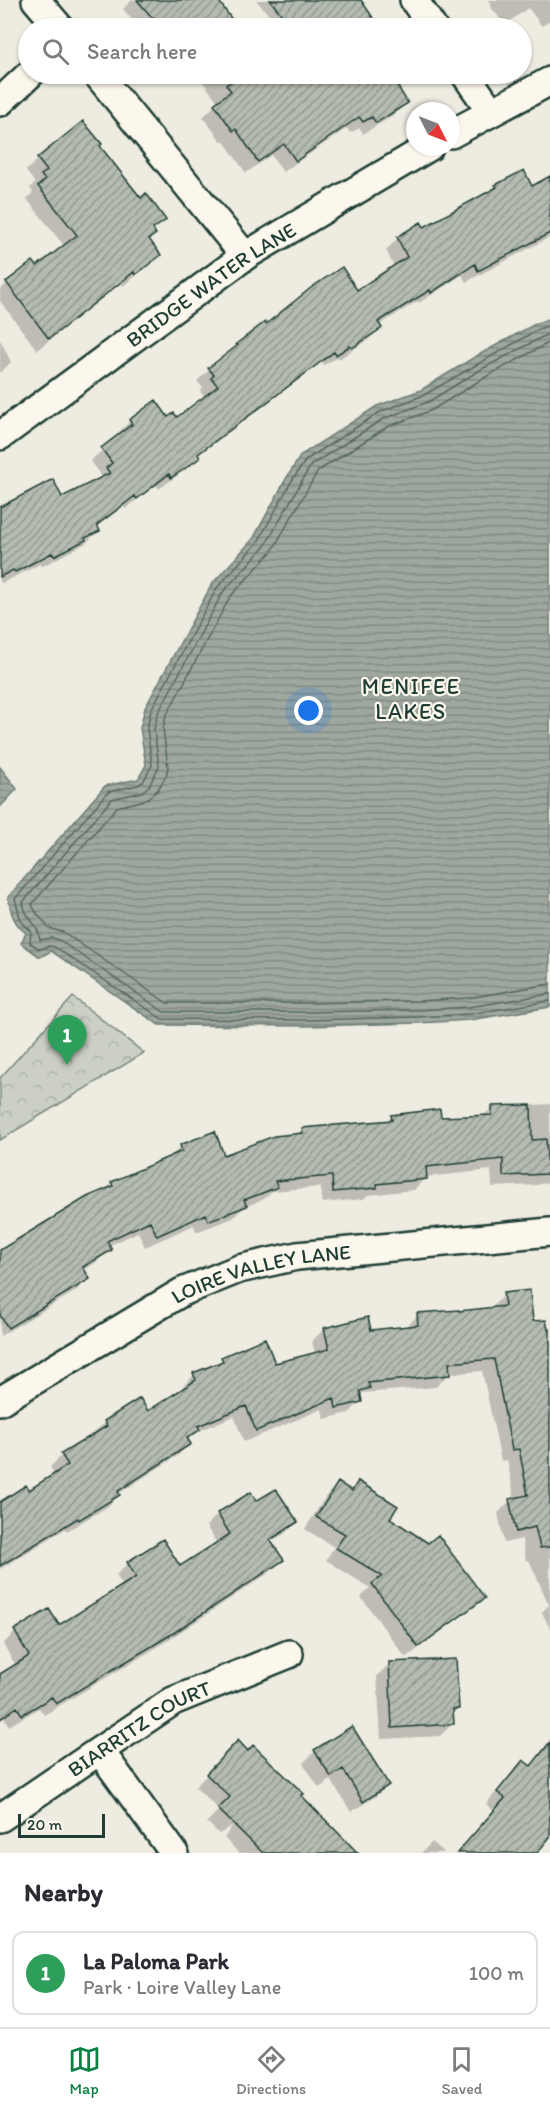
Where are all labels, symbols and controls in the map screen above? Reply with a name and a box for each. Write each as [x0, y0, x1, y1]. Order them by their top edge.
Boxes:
search box [18, 18, 532, 84]
icon: search [39, 35, 72, 68]
text: Search here [87, 38, 197, 65]
north arrow [406, 102, 460, 156]
street label: BRIDGE WATER LANE [121, 216, 300, 352]
district label: MENIFEE LAKES [362, 673, 460, 725]
your location [294, 696, 323, 725]
pin: 1 [48, 1016, 86, 1065]
street label: LOIRE VALLEY LANE [166, 1238, 352, 1308]
street label: BIARRITZ COURT [62, 1675, 214, 1781]
scale bar [18, 1811, 105, 1838]
text: 20 m [27, 1815, 62, 1834]
text: Nearby [24, 1876, 103, 1908]
text: La Paloma Park [83, 1948, 229, 1975]
text: 1 [41, 1961, 50, 1985]
text: 100 m [469, 1961, 524, 1985]
text: Park · Loire Valley Lane [83, 1975, 281, 1999]
tab: Map [68, 2043, 101, 2098]
tab: Directions [236, 2043, 306, 2098]
tab: Saved [442, 2043, 482, 2098]

